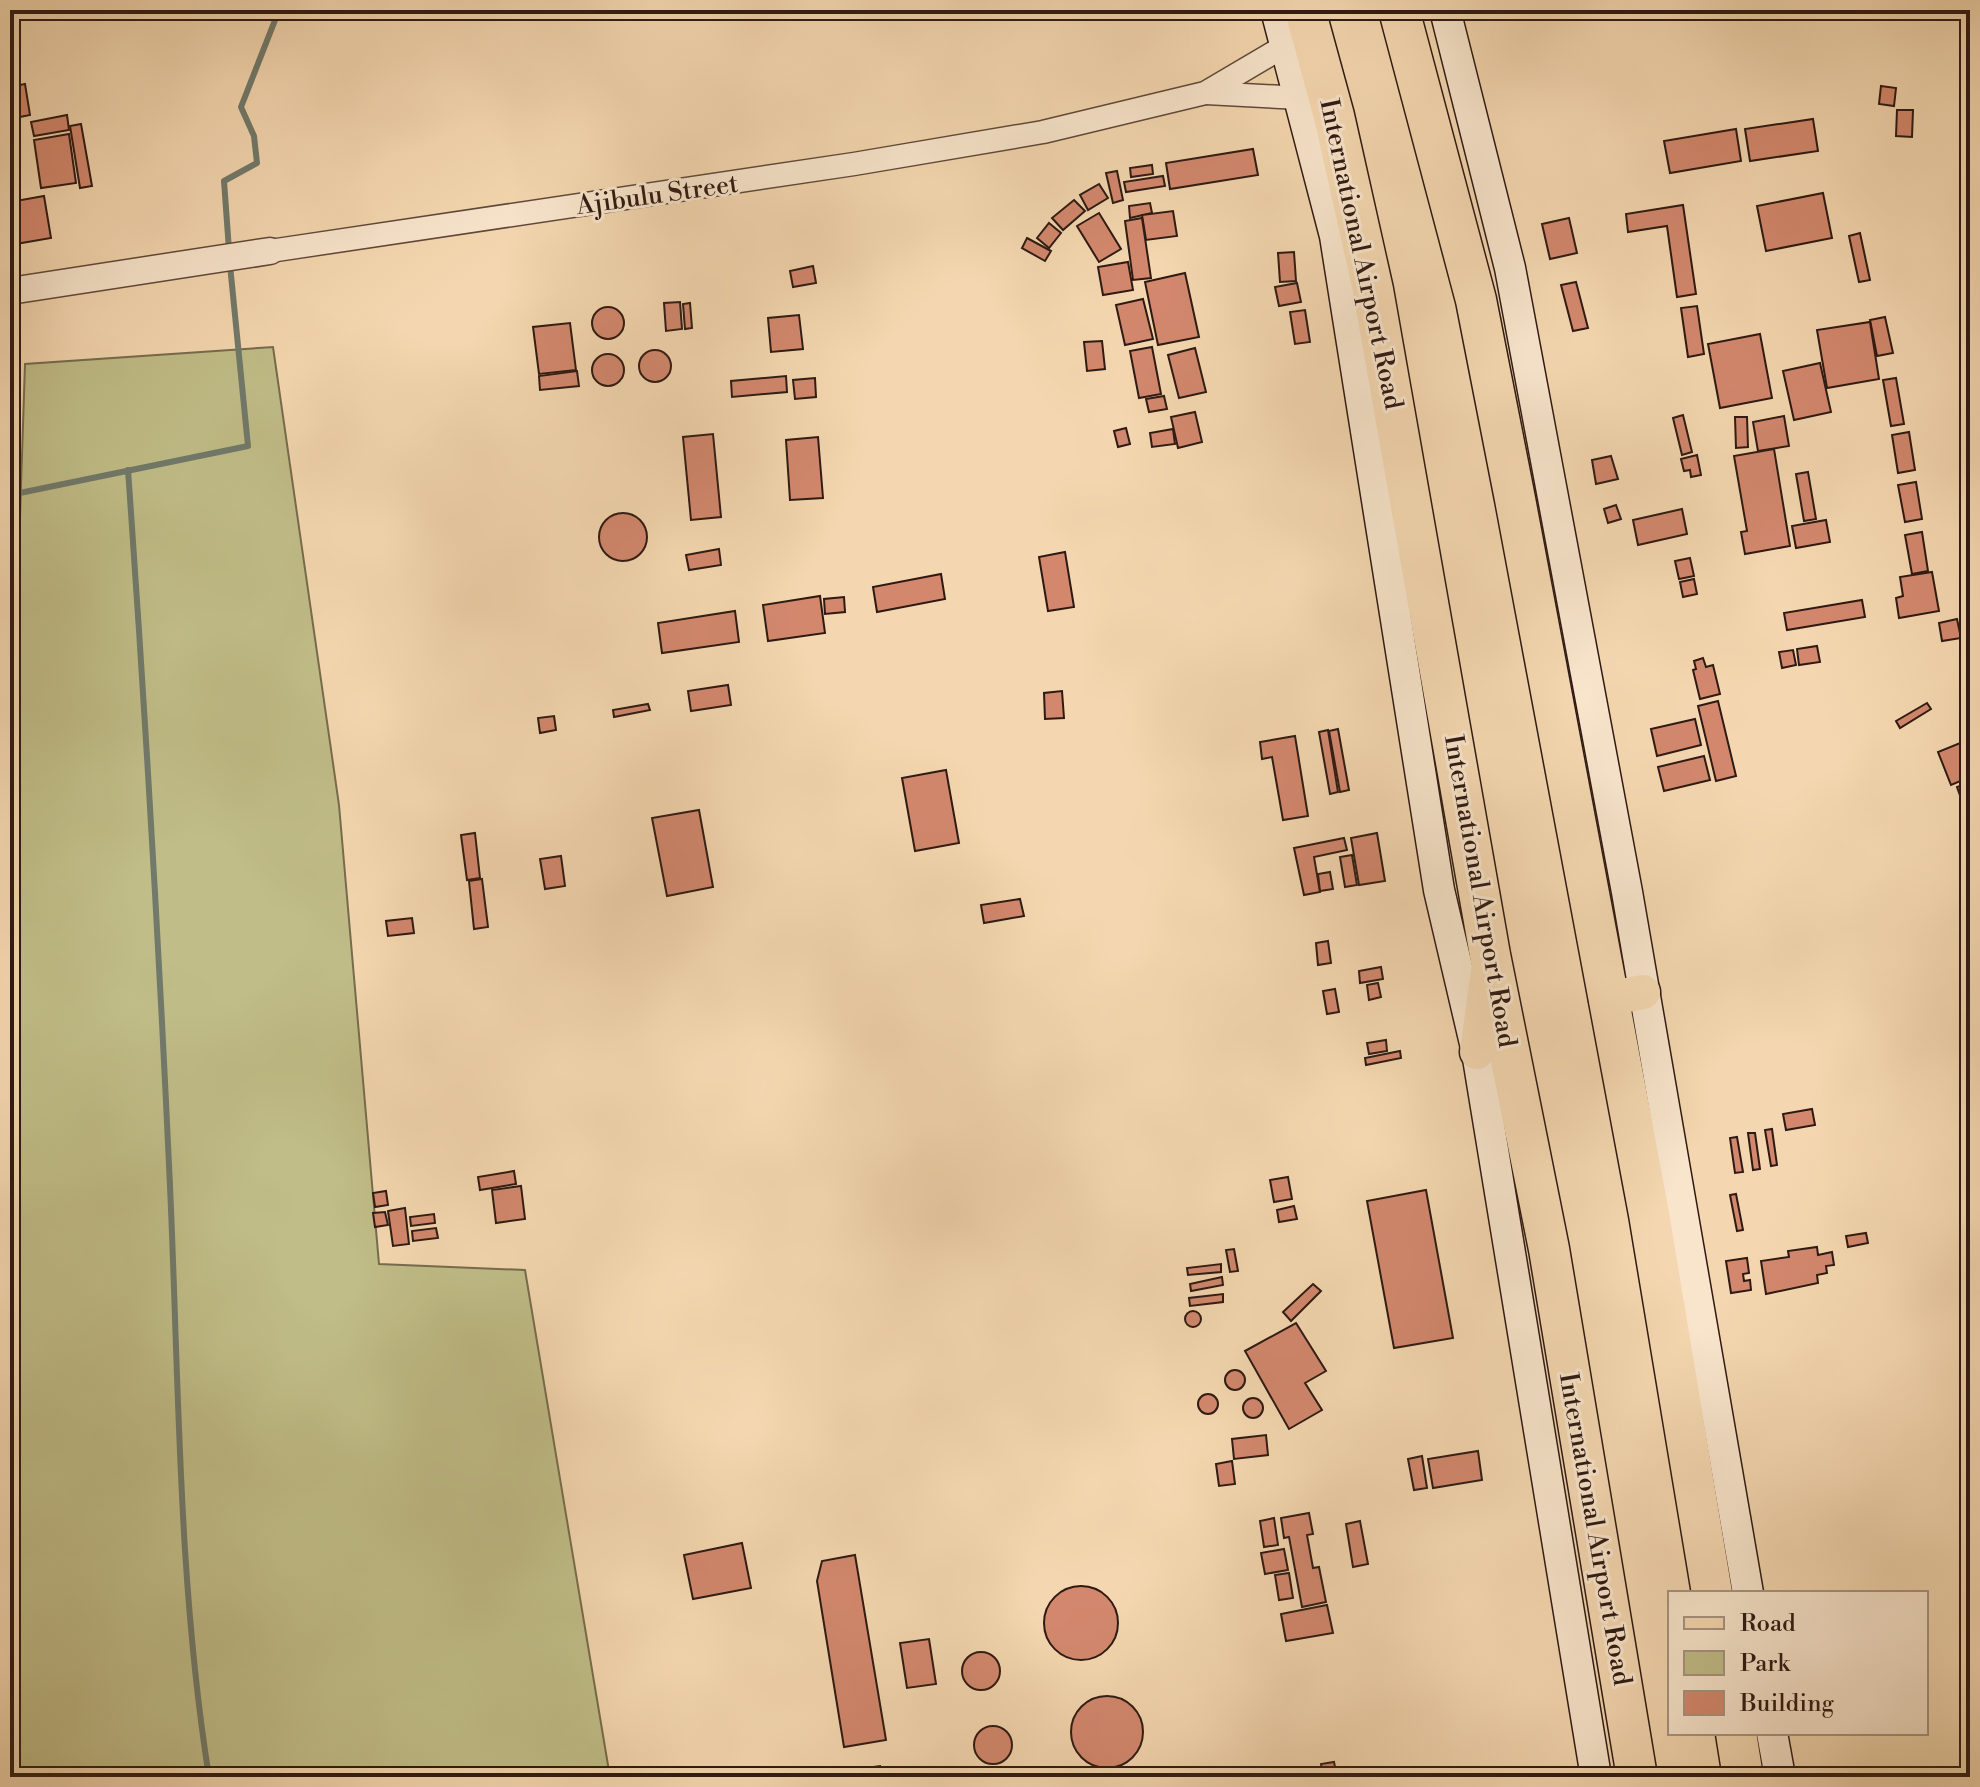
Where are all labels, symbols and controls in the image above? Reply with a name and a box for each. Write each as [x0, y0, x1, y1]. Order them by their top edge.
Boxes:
street label: International Airport Road [1312, 96, 1410, 413]
street label: Ajibulu Street [573, 168, 740, 222]
street label: International Airport Road [1437, 732, 1523, 1050]
street label: International Airport Road [1552, 1370, 1638, 1688]
legend [1668, 1591, 1928, 1735]
text: Road [1740, 1609, 1796, 1639]
text: Park [1740, 1649, 1791, 1679]
text: Building [1739, 1689, 1834, 1719]

